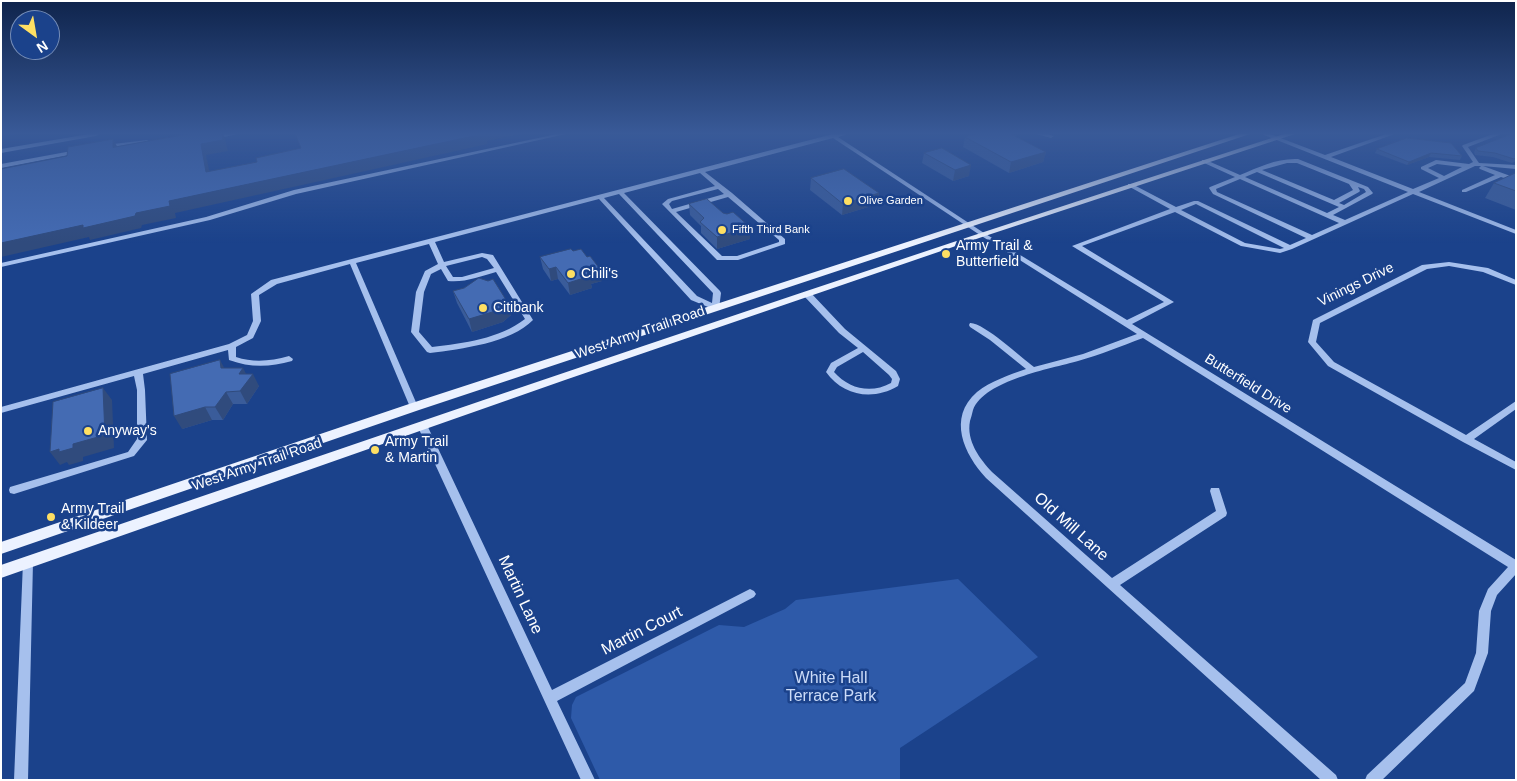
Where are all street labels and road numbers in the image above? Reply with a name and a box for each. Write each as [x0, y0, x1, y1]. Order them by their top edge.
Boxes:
street label: Vinings Drive [1315, 259, 1397, 311]
street label: West Army Trail Road [573, 303, 707, 363]
street label: Butterfield Drive [1201, 350, 1295, 418]
street label: West Army Trail Road [190, 435, 324, 495]
street label: Old Mill Lane [1030, 489, 1112, 565]
street label: Martin Lane [493, 553, 547, 637]
street label: Martin Court [598, 602, 686, 660]

